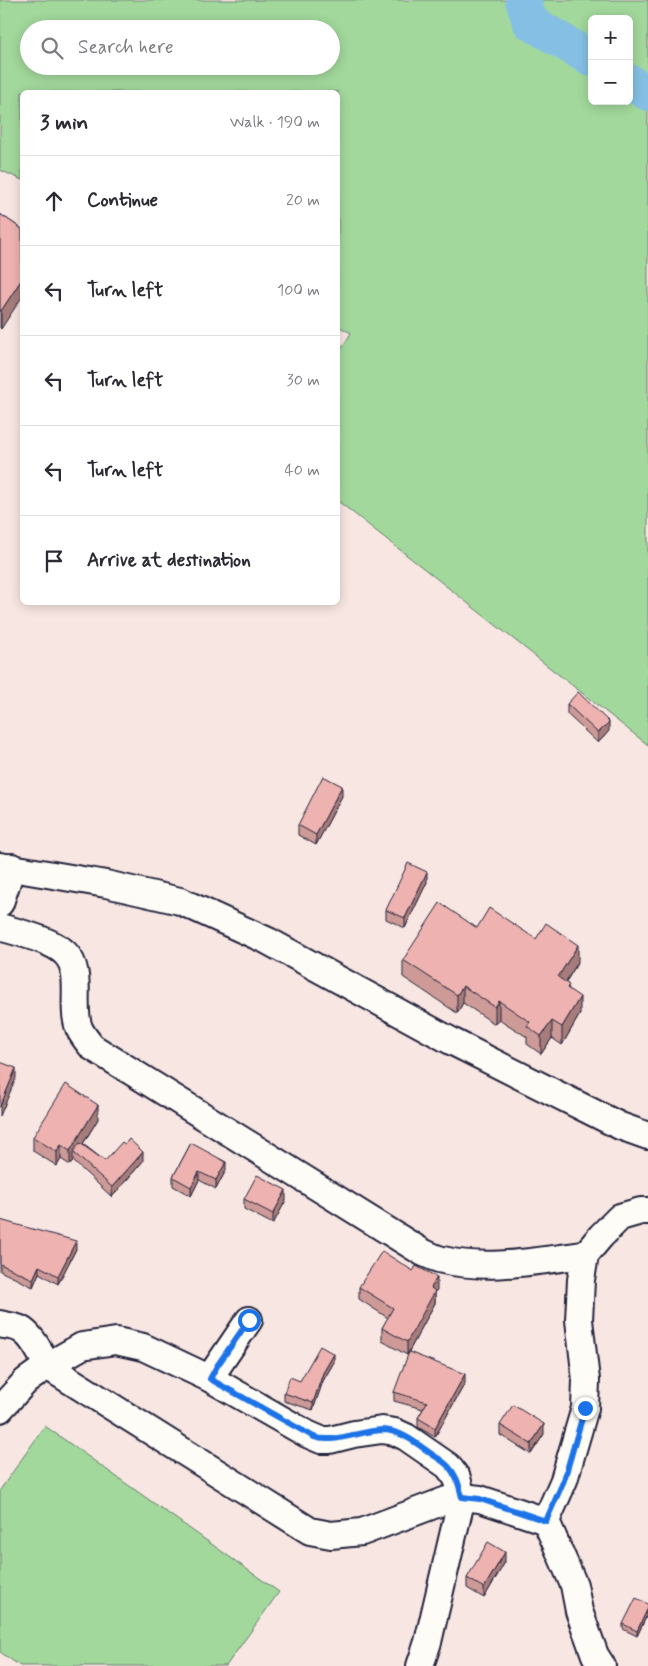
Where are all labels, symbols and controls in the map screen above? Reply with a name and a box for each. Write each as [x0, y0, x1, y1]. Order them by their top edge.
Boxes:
map controls [588, 15, 633, 105]
button: + [588, 15, 633, 60]
search box [20, 20, 340, 75]
icon: search [38, 34, 66, 62]
text: Search here [78, 35, 174, 60]
button: − [588, 60, 633, 105]
text: 3 min [40, 109, 88, 137]
text: Walk · 190 m [230, 112, 320, 133]
icon: ahead [40, 187, 68, 215]
text: Continue [87, 188, 158, 213]
text: 20 m [286, 190, 320, 211]
icon: left [40, 277, 68, 305]
text: Turn left [87, 278, 163, 303]
text: 100 m [277, 280, 320, 301]
icon: left [40, 367, 68, 395]
text: Turn left [87, 368, 163, 393]
text: 30 m [287, 370, 320, 391]
icon: left [40, 457, 68, 485]
text: Turn left [87, 458, 163, 483]
text: 40 m [284, 460, 320, 481]
icon: arrive [40, 547, 68, 575]
text: Arrive at destination [87, 548, 251, 573]
route start [238, 1309, 261, 1332]
route end [574, 1397, 597, 1420]

